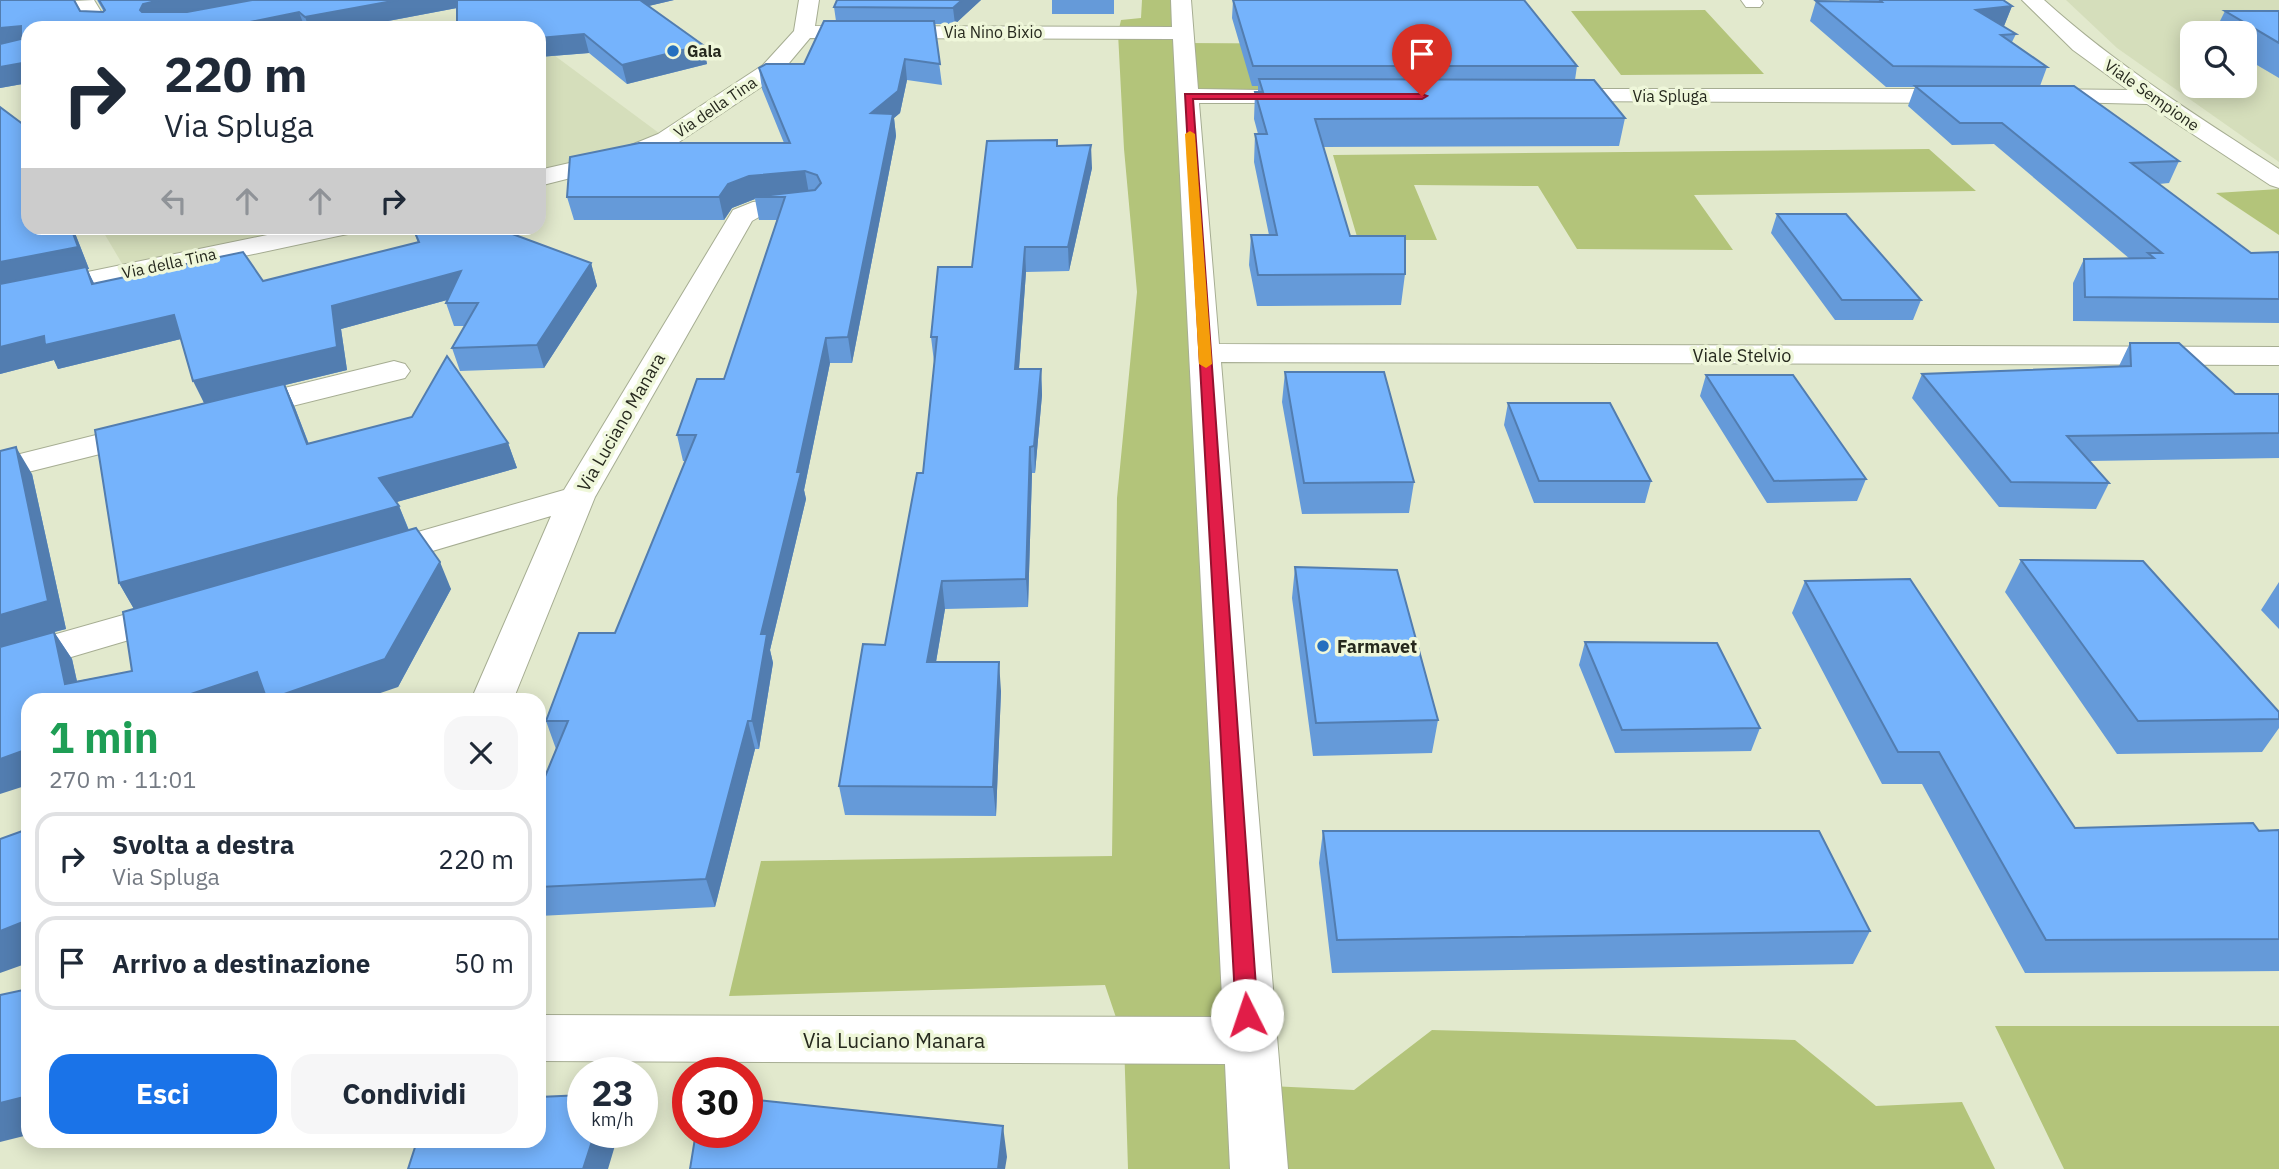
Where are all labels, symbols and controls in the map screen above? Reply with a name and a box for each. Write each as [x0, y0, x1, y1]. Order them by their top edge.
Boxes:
map controls [2180, 21, 2257, 98]
button: search [2180, 21, 2257, 98]
street label: Via Nino Bixio [944, 22, 1042, 42]
pin [1392, 24, 1452, 96]
icon: arrive [1403, 35, 1441, 73]
place label: Gala [687, 41, 722, 61]
text: 220 m [164, 42, 308, 105]
marker: Gala [665, 43, 681, 59]
icon: right [49, 49, 140, 140]
street label: Viale Sempione [2101, 55, 2204, 135]
street label: Via della Tina [670, 72, 761, 142]
street label: Via Spluga [1632, 86, 1708, 106]
text: Via Spluga [164, 104, 314, 146]
icon: left [155, 182, 193, 220]
icon: ahead [228, 182, 266, 220]
icon: ahead [301, 182, 339, 220]
icon: right [374, 182, 412, 220]
street label: Via della Tina [120, 243, 218, 283]
street label: Viale Stelvio [1693, 344, 1791, 367]
street label: Via Luciano Manara [572, 348, 670, 495]
place label: Farmavet [1337, 635, 1417, 658]
marker: Farmavet [1315, 638, 1331, 654]
text: 1 min [49, 710, 159, 765]
button: close [444, 716, 518, 790]
text: 270 m · 11:01 [49, 764, 196, 794]
text: Svolta a destra [112, 827, 294, 861]
icon: right [53, 840, 91, 878]
text: 220 m [438, 842, 514, 876]
text: Via Spluga [112, 861, 220, 891]
icon: arrive [53, 944, 91, 982]
text: Arrivo a destinazione [112, 946, 370, 980]
text: 50 m [454, 946, 514, 980]
position arrow [1210, 978, 1284, 1052]
street label: Via Luciano Manara [803, 1026, 985, 1054]
button: Esci [49, 1054, 277, 1134]
button: Condividi [291, 1054, 518, 1134]
speed limit sign: 30 [672, 1057, 763, 1148]
text: 23 [591, 1070, 634, 1116]
text: km/h [591, 1108, 634, 1131]

